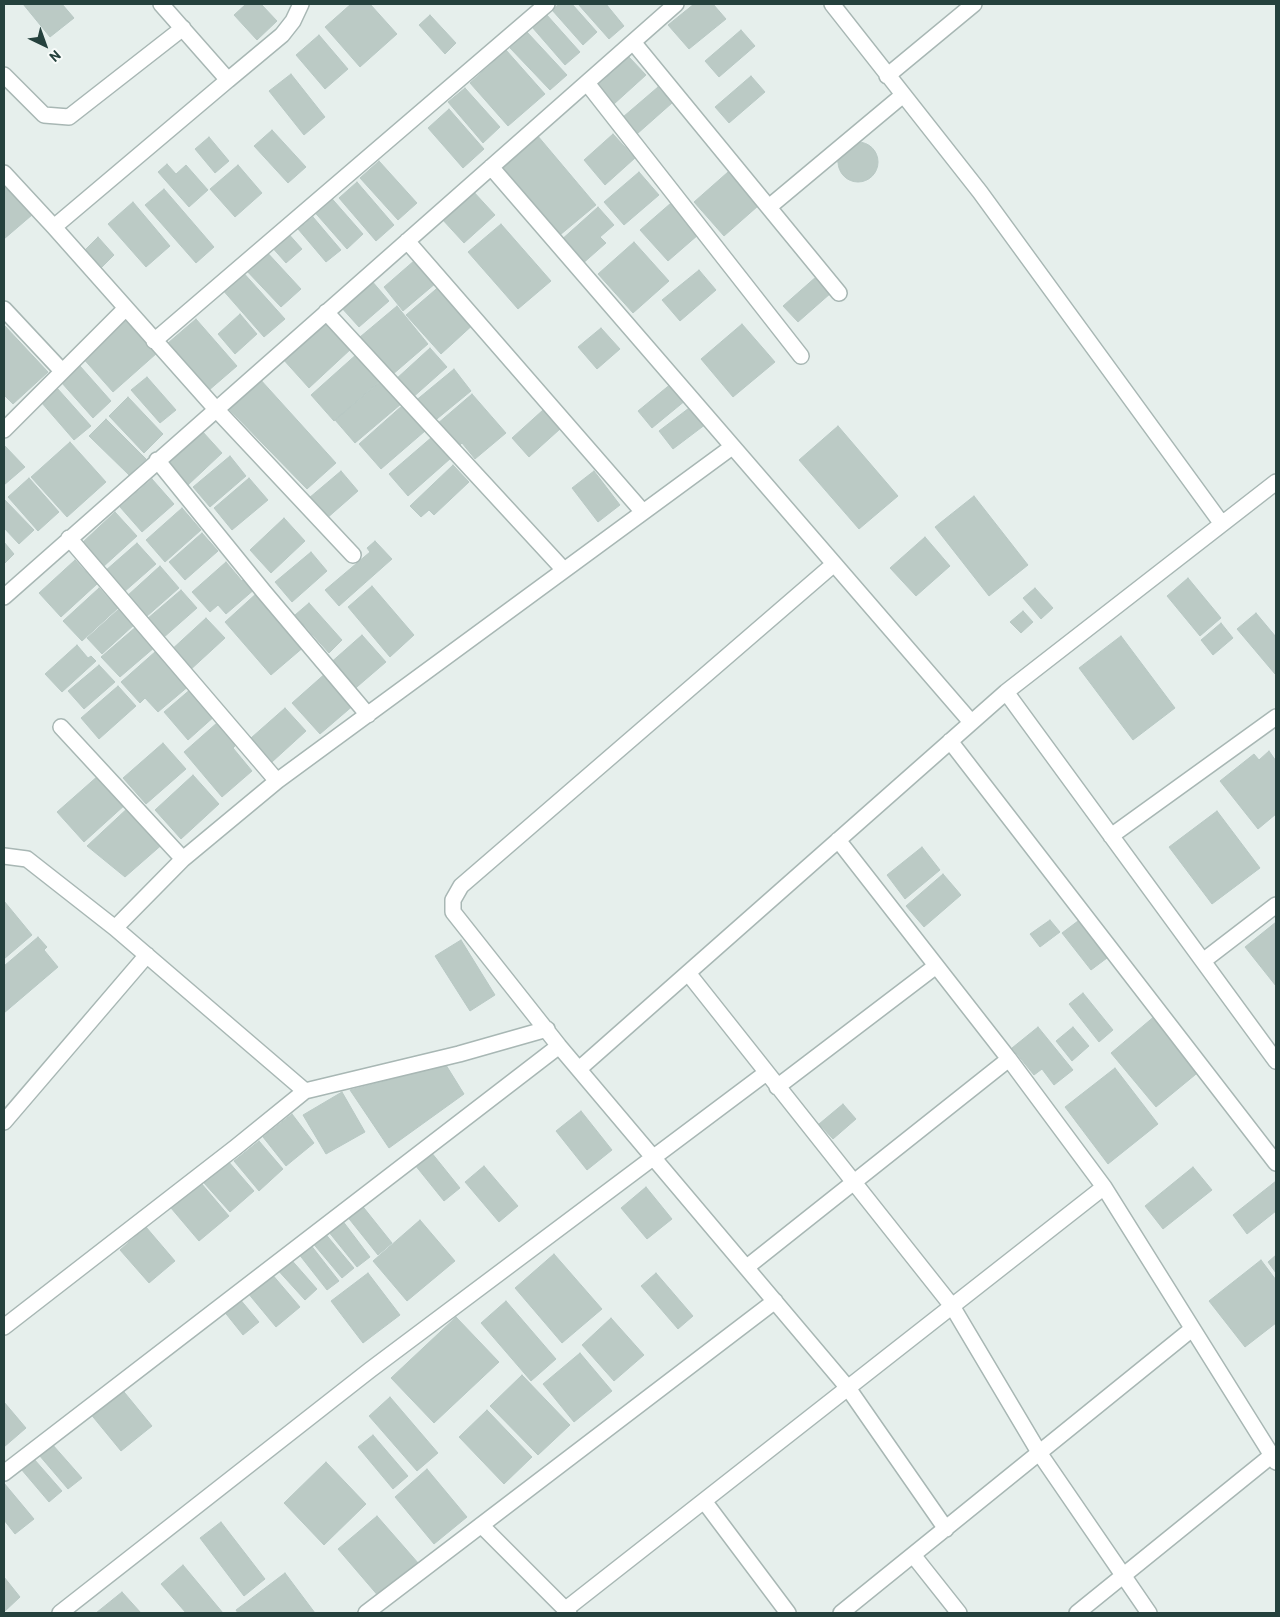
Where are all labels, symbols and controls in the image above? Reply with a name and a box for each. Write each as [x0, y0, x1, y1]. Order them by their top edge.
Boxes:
north arrow [20, 20, 70, 70]
text: N [46, 47, 65, 66]

